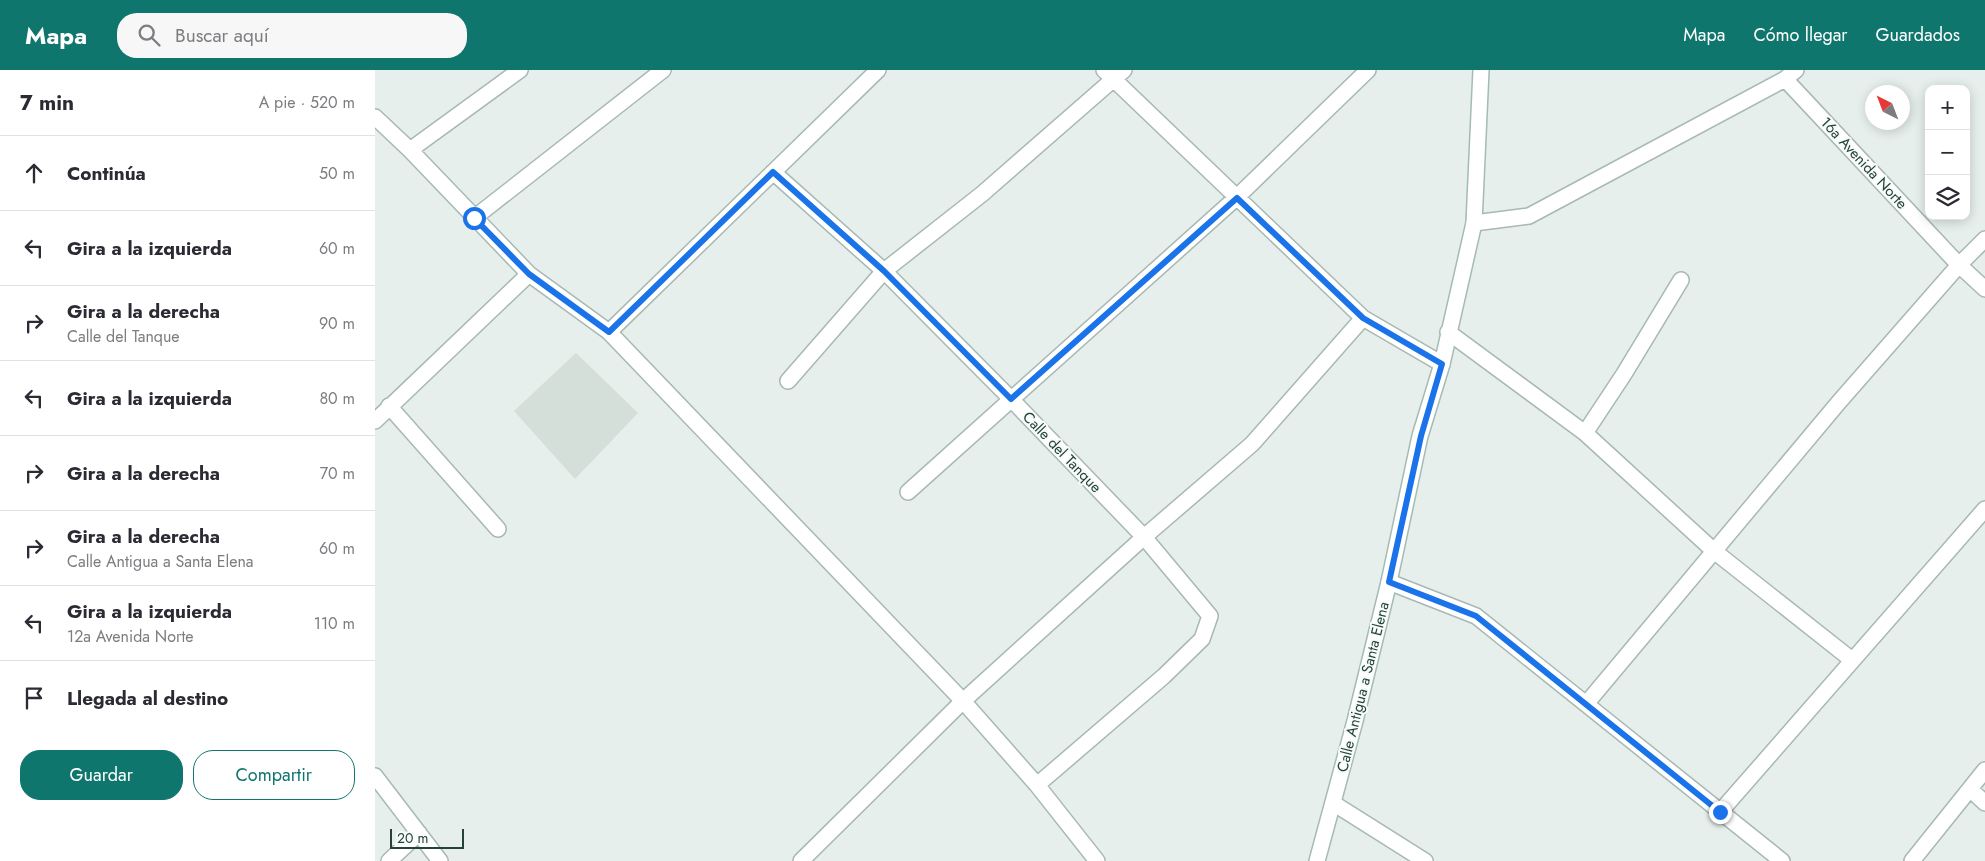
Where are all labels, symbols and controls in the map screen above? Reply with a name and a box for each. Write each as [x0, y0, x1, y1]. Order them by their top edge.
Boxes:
search box [117, 13, 467, 58]
text: Mapa [25, 18, 87, 53]
icon: search [135, 21, 163, 49]
text: Buscar aquí [175, 22, 269, 49]
text: Mapa [1683, 22, 1725, 48]
text: Cómo llegar [1753, 22, 1848, 48]
text: Guardados [1876, 22, 1960, 48]
north arrow [1865, 85, 1910, 130]
map controls [1925, 85, 1970, 220]
button: + [1925, 85, 1970, 130]
text: 7 min [20, 88, 74, 118]
text: A pie · 520 m [259, 91, 355, 114]
street label: 16a Avenida Norte [1815, 112, 1913, 214]
button: − [1925, 130, 1970, 175]
icon: ahead [20, 159, 48, 187]
text: Continúa [67, 160, 146, 187]
text: 50 m [319, 162, 355, 185]
button: layers [1925, 175, 1970, 220]
route start [463, 207, 486, 230]
icon: left [20, 234, 48, 262]
text: Gira a la izquierda [67, 235, 232, 262]
text: 60 m [319, 237, 355, 260]
text: Gira a la derecha [67, 298, 220, 325]
icon: right [20, 309, 48, 337]
text: 90 m [319, 312, 355, 335]
text: Calle del Tanque [67, 325, 180, 348]
icon: left [20, 384, 48, 412]
text: Gira a la izquierda [67, 385, 232, 412]
text: 80 m [319, 387, 355, 410]
street label: Calle del Tanque [1017, 406, 1107, 498]
icon: right [20, 459, 48, 487]
text: Gira a la derecha [67, 460, 220, 487]
text: 70 m [320, 462, 355, 485]
text: Gira a la derecha [67, 523, 220, 550]
icon: right [20, 534, 48, 562]
text: 60 m [319, 537, 355, 560]
text: Calle Antigua a Santa Elena [67, 550, 254, 573]
text: Gira a la izquierda [67, 598, 232, 625]
street label: Calle Antigua a Santa Elena [1331, 599, 1395, 775]
icon: left [20, 609, 48, 637]
text: 110 m [314, 612, 355, 635]
text: 12a Avenida Norte [67, 625, 193, 648]
icon: arrive [20, 684, 48, 712]
text: Llegada al destino [67, 685, 228, 712]
button: Guardar [20, 750, 183, 800]
button: Compartir [193, 750, 355, 800]
route end [1709, 801, 1732, 824]
scale bar [390, 826, 464, 849]
text: 20 m [397, 828, 429, 848]

